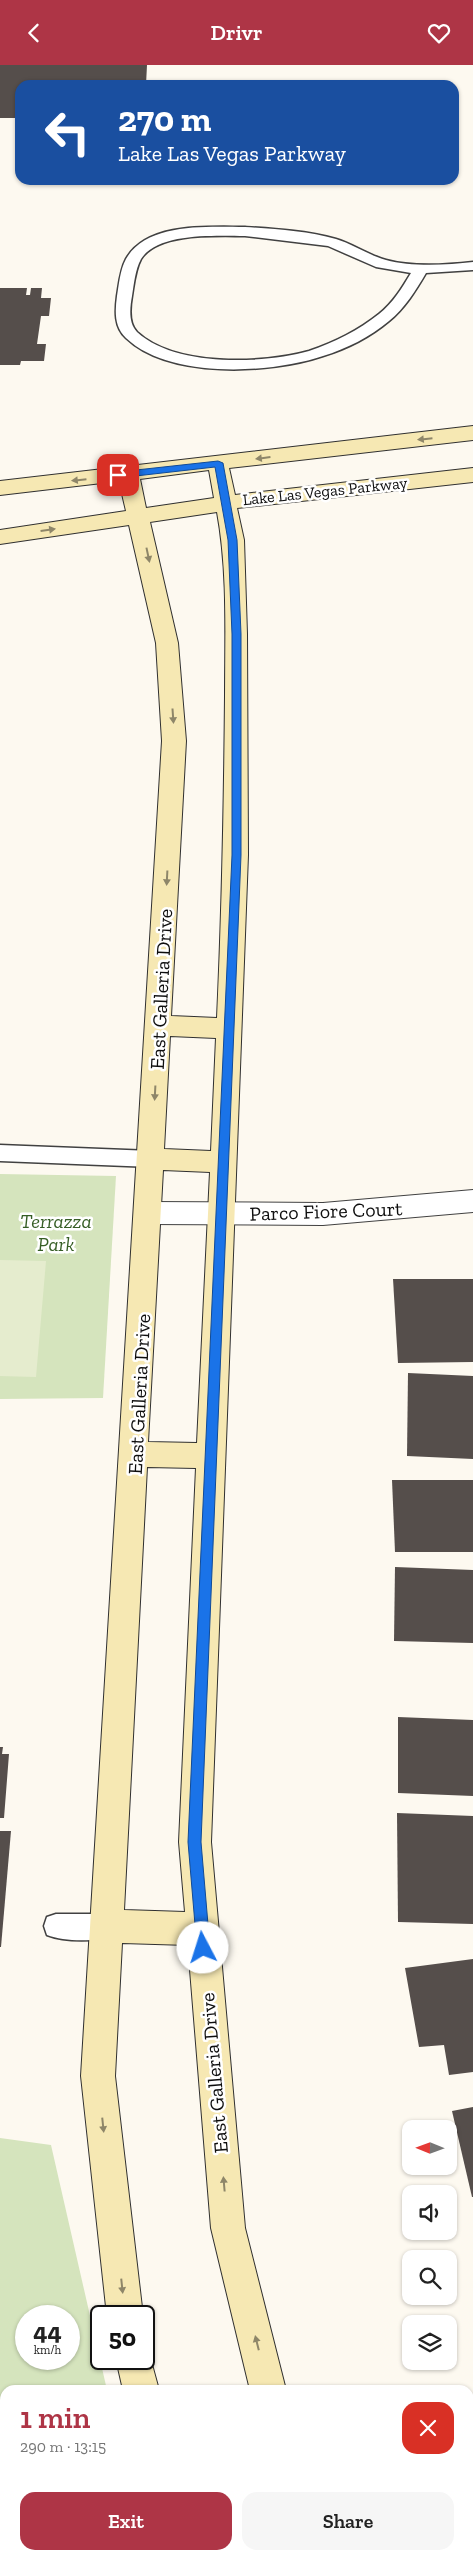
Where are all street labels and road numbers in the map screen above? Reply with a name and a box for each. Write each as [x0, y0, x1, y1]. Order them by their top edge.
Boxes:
street label: Lake Las Vegas Parkway [242, 473, 409, 509]
street label: East Galleria Drive [145, 908, 177, 1070]
street label: Parco Fiore Court [249, 1196, 403, 1226]
street label: East Galleria Drive [123, 1313, 155, 1475]
street label: East Galleria Drive [195, 1992, 233, 2154]

